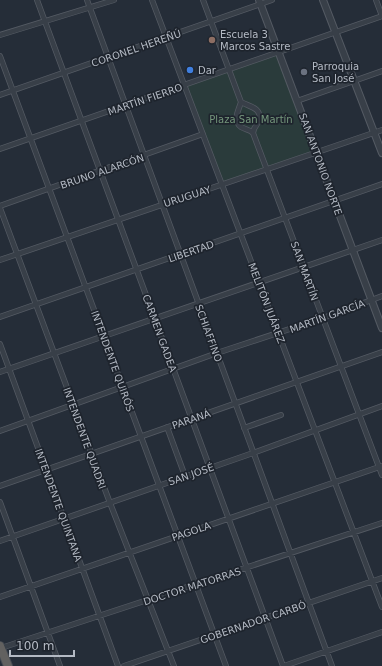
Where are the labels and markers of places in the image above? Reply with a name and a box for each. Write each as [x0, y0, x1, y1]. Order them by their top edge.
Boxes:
place label: Escuela 3 Marcos Sastre [220, 29, 290, 52]
marker: Escuela 3 Marcos Sastre [207, 35, 217, 45]
place label: Parroquia San José [312, 61, 359, 84]
marker: Dar [185, 65, 195, 75]
place label: Dar [198, 65, 217, 76]
marker: Parroquia San José [299, 67, 309, 77]

